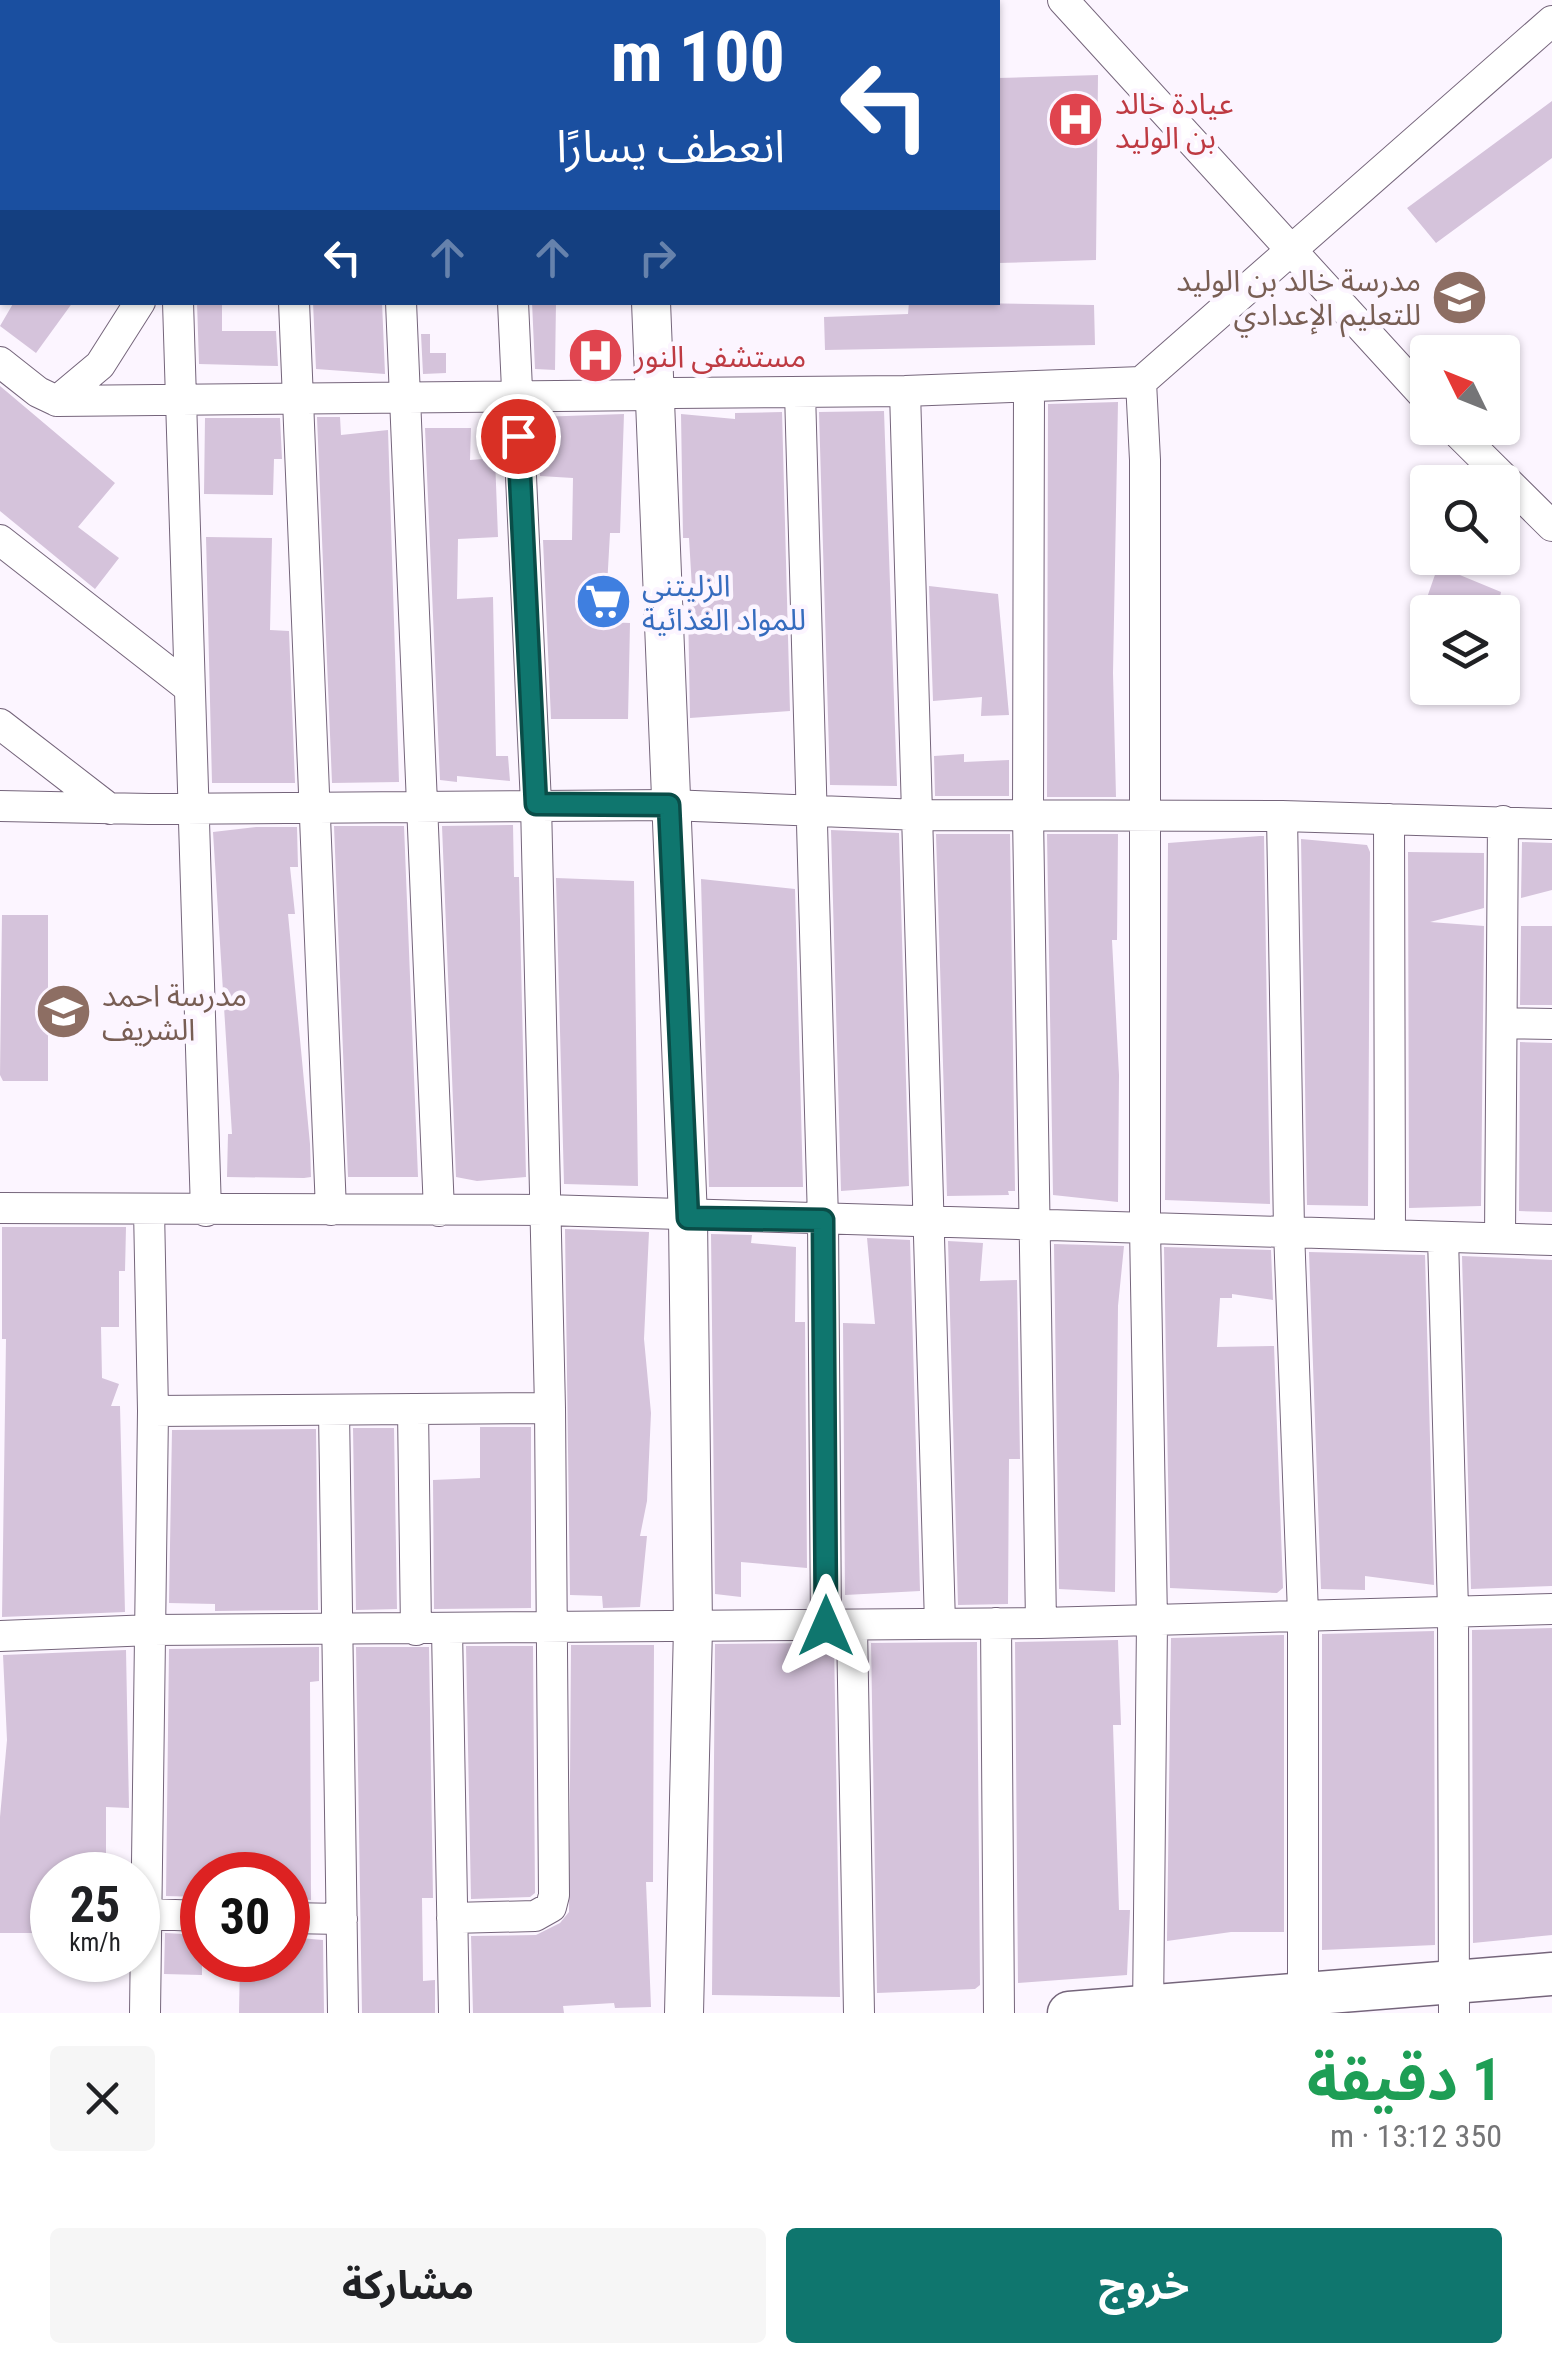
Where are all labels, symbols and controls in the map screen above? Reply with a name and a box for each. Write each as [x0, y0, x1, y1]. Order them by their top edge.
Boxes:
text: 100 m [611, 16, 785, 98]
icon: left [820, 40, 950, 170]
place label: عيادة خالد بن الوليد [1115, 86, 1234, 155]
hospital icon: عيادة خالد بن الوليد [1046, 90, 1106, 150]
text: انعطف يسارًا [556, 120, 785, 173]
icon: left [315, 230, 370, 285]
icon: ahead [420, 230, 475, 285]
icon: ahead [525, 230, 580, 285]
icon: right [630, 230, 685, 285]
place label: مدرسة خالد بن الوليد للتعليم الإعدادي [1176, 263, 1421, 338]
school or university icon: مدرسة خالد بن الوليد للتعليم الإعدادي [1430, 267, 1490, 327]
hospital icon: مستشفى النور [565, 326, 625, 386]
north arrow [1410, 335, 1520, 445]
map controls [1410, 335, 1520, 705]
place label: مستشفى النور [633, 339, 806, 374]
pin [476, 394, 561, 479]
icon: arrive [491, 409, 546, 464]
button: search [1410, 465, 1520, 575]
place label: الزليتني للمواد الغذائية [642, 568, 806, 637]
supermarket icon: الزليتني للمواد الغذائية [573, 572, 633, 632]
button: layers [1410, 595, 1520, 705]
place label: مدرسة احمد الشريف [102, 978, 247, 1047]
school or university icon: مدرسة احمد الشريف [33, 982, 93, 1042]
position arrow [774, 1574, 878, 1678]
speed limit sign: 30 [180, 1852, 310, 1982]
text: 25 [70, 1876, 120, 1934]
text: km/h [69, 1928, 121, 1957]
text: 1 دقيقة [1307, 2044, 1502, 2115]
button: close [50, 2046, 155, 2151]
text: 350 m · 13:12 [1330, 2117, 1502, 2155]
button: مشاركة [50, 2228, 766, 2343]
button: خروج [786, 2228, 1502, 2343]

